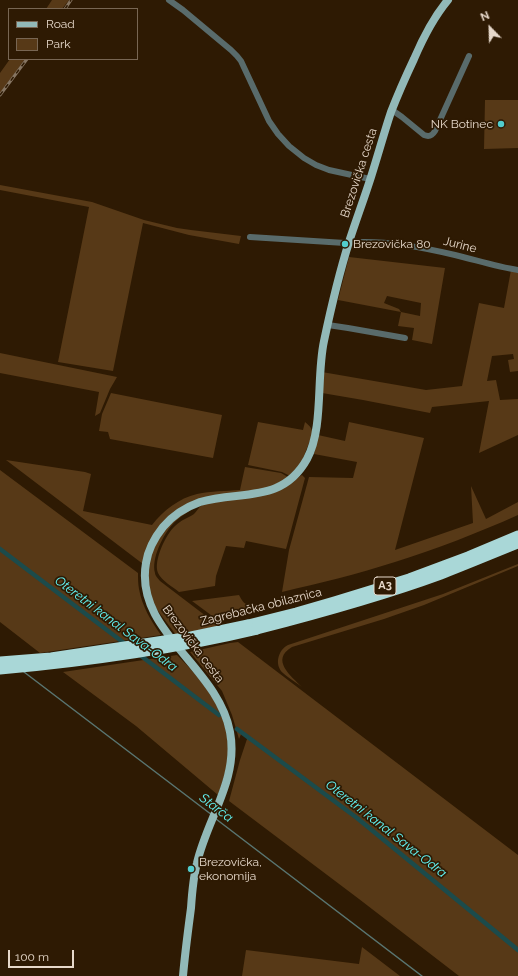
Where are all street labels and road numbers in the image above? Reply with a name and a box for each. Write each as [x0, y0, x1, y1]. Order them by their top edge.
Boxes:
street label: Brezovička cesta [338, 126, 380, 220]
street label: Jurine [442, 234, 478, 256]
road number: A3 [374, 577, 396, 595]
street label: Zagrebačka obilaznica [199, 585, 323, 629]
street label: Brezovička cesta [159, 602, 227, 686]

